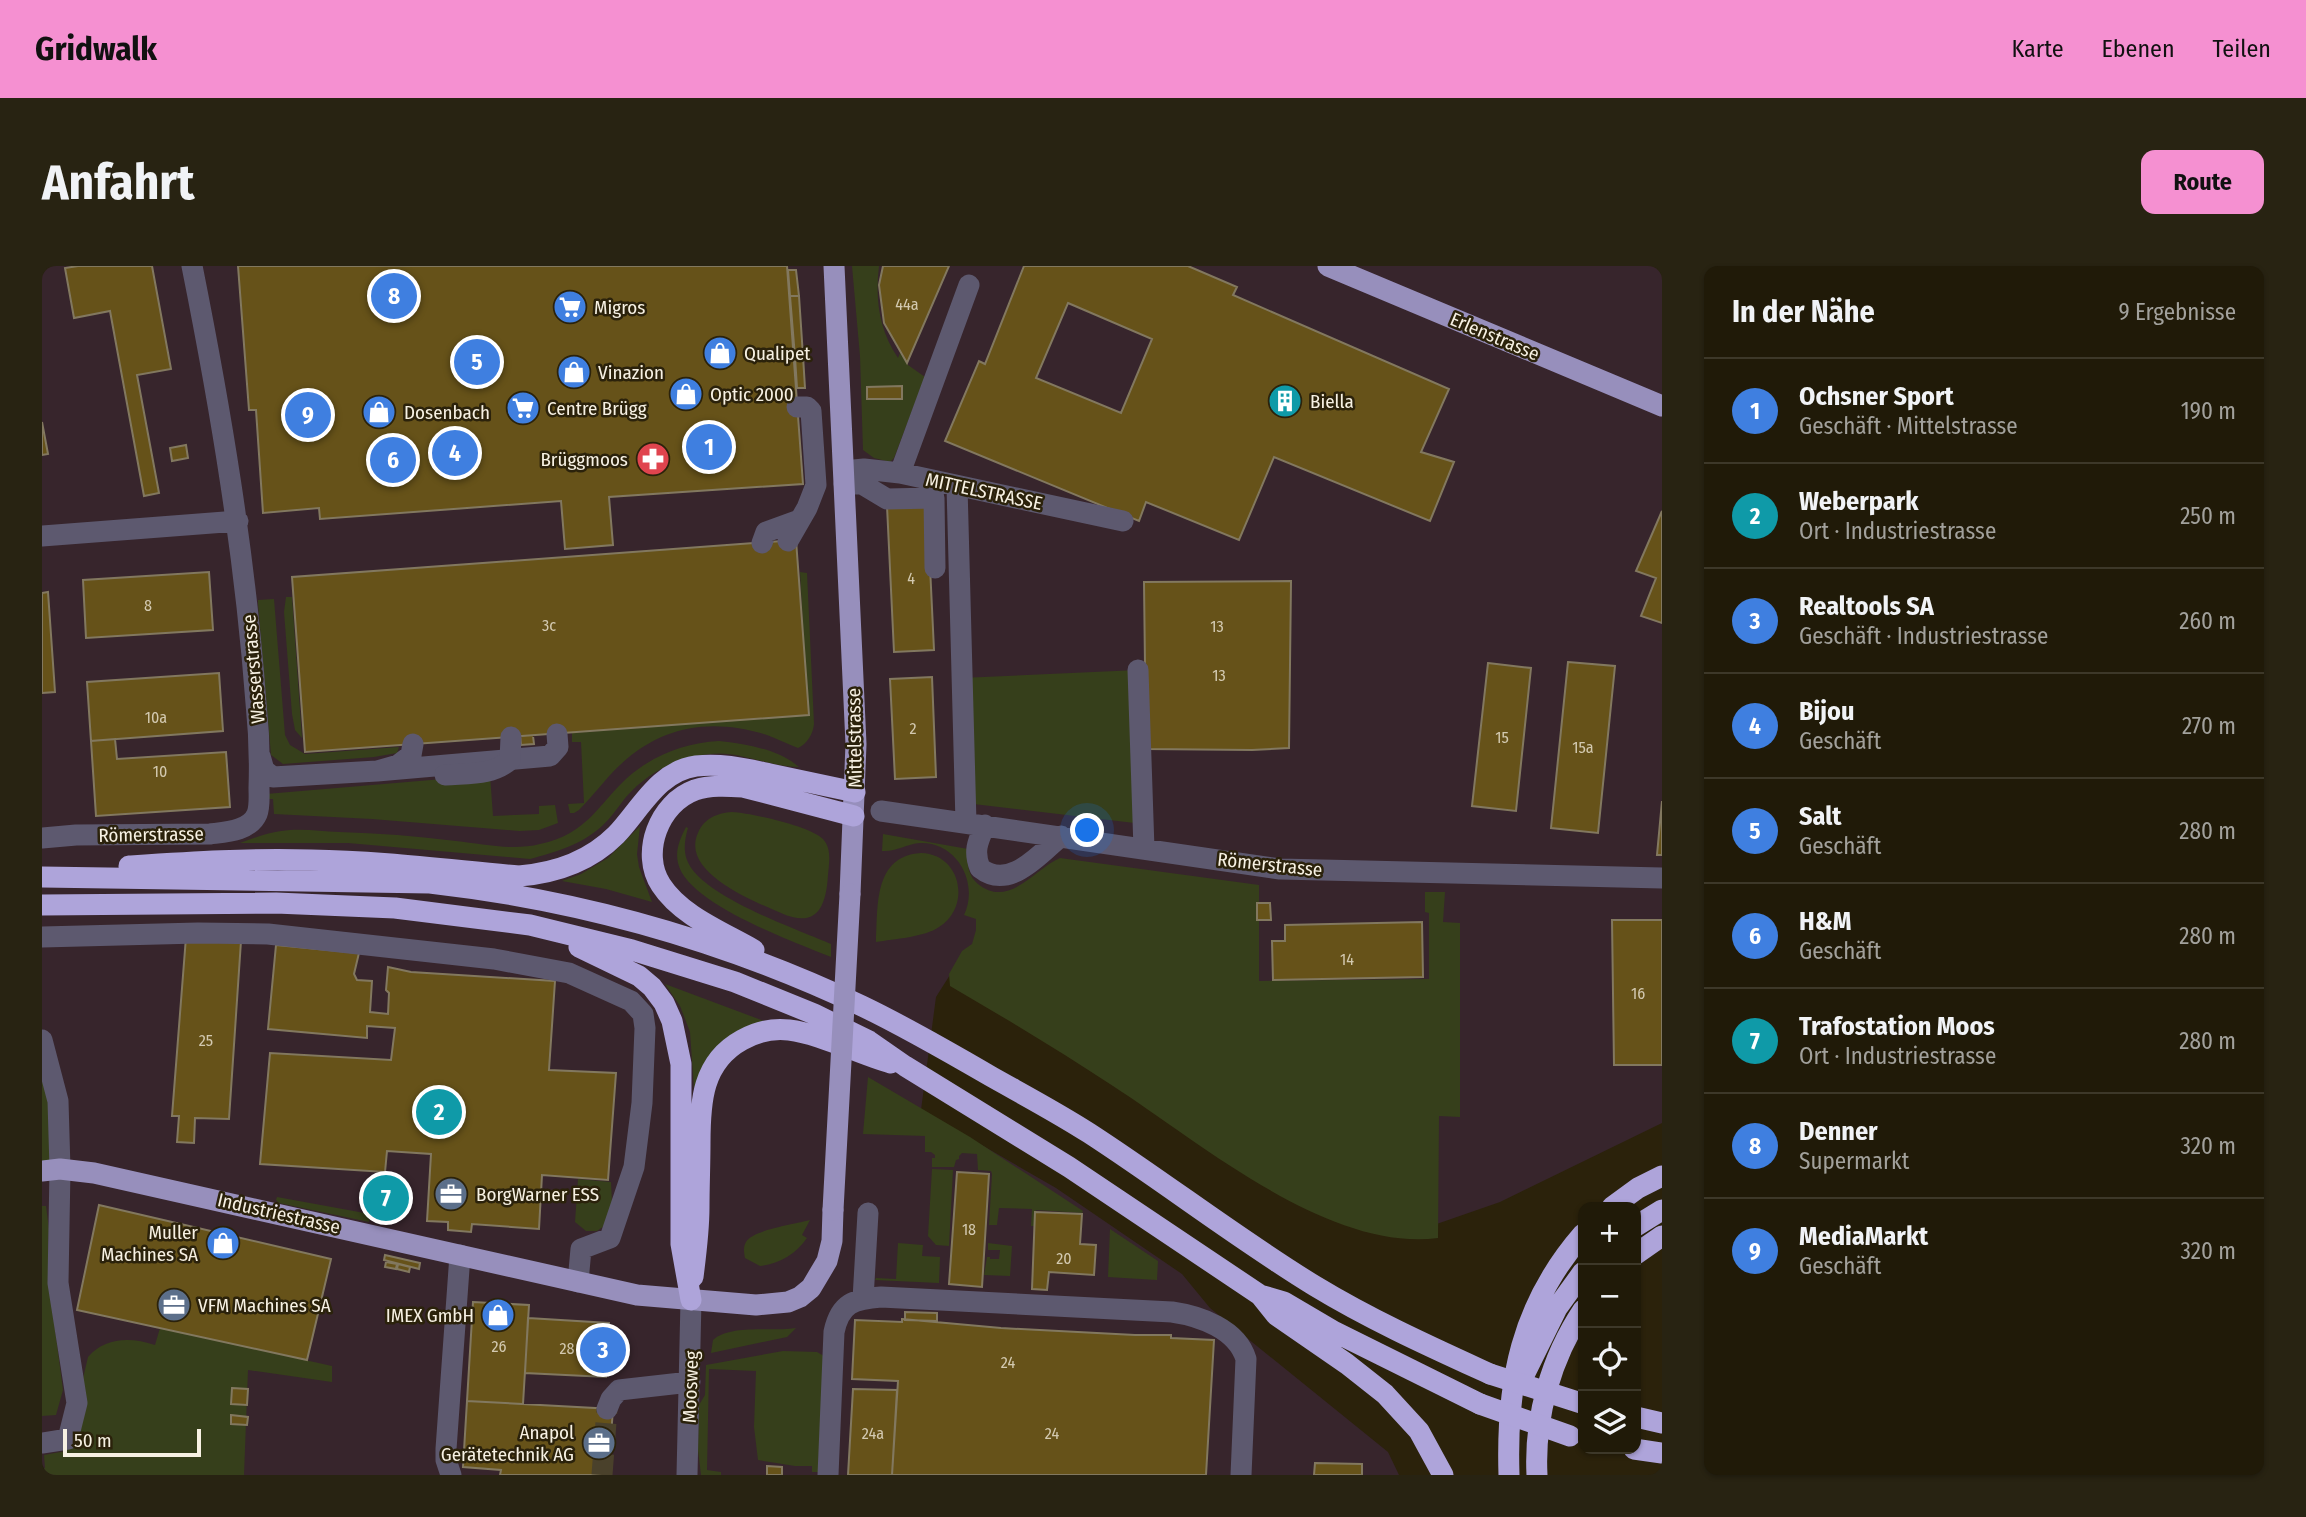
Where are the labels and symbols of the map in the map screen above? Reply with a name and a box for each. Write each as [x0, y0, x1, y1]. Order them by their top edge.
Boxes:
pin: 8 [371, 270, 417, 322]
supermarket icon: Migros [551, 288, 589, 326]
house number: 44a [895, 295, 919, 314]
place label: Migros [594, 296, 645, 319]
street label: Erlenstrasse [1447, 307, 1543, 366]
shop icon: Qualipet [701, 334, 739, 372]
pin: 5 [454, 336, 500, 388]
place label: Qualipet [744, 342, 811, 365]
shop icon: Vinazion [555, 353, 593, 391]
place label: Vinazion [598, 361, 664, 384]
shop icon: Optic 2000 [667, 375, 705, 413]
building icon: Biella [1266, 382, 1304, 420]
place label: Optic 2000 [710, 383, 794, 406]
pin: 9 [285, 389, 331, 441]
supermarket icon: Centre Brügg [504, 389, 542, 427]
place label: Biella [1310, 390, 1354, 413]
shop icon: Dosenbach [360, 393, 398, 431]
place label: Centre Brügg [547, 397, 647, 420]
place label: Dosenbach [404, 401, 490, 424]
pin: 1 [686, 421, 732, 473]
pin: 4 [432, 427, 478, 479]
pin: 6 [370, 434, 416, 486]
pharmacy icon: Brüggmoos [634, 440, 672, 478]
place label: Brüggmoos [540, 448, 628, 471]
street label: MITTELSTRASSE [923, 468, 1044, 515]
house number: 4 [907, 569, 915, 588]
house number: 8 [144, 596, 152, 615]
street label: Wasserstrasse [237, 613, 270, 725]
house number: 3c [542, 616, 556, 635]
house number: 13 [1210, 617, 1224, 636]
house number: 13 [1212, 666, 1226, 685]
street label: Mittelstrasse [842, 688, 867, 788]
house number: 10a [145, 708, 167, 727]
house number: 2 [909, 719, 917, 738]
house number: 15 [1495, 728, 1509, 747]
house number: 15a [1572, 738, 1594, 757]
house number: 10 [153, 762, 167, 781]
your location [1070, 813, 1104, 847]
street label: Römerstrasse [98, 822, 204, 847]
street label: Römerstrasse [1216, 848, 1324, 881]
house number: 14 [1340, 950, 1354, 969]
house number: 16 [1631, 984, 1645, 1003]
house number: 25 [199, 1031, 213, 1050]
pin: 2 [416, 1086, 462, 1138]
pin: 7 [363, 1172, 409, 1224]
office icon: BorgWarner ESS [432, 1175, 470, 1213]
place label: BorgWarner ESS [476, 1183, 599, 1206]
street label: Industriestrasse [215, 1188, 342, 1239]
house number: 18 [962, 1220, 976, 1239]
place label: Muller Machines SA [101, 1221, 198, 1266]
shop icon: Muller Machines SA [204, 1224, 242, 1262]
house number: 20 [1056, 1249, 1072, 1268]
office icon: VFM Machines SA [155, 1286, 193, 1324]
place label: VFM Machines SA [198, 1294, 331, 1317]
shop icon: IMEX GmbH [479, 1296, 517, 1334]
place label: IMEX GmbH [386, 1304, 474, 1327]
pin: 3 [580, 1324, 626, 1376]
house number: 26 [492, 1337, 507, 1356]
house number: 28 [559, 1339, 575, 1358]
street label: Moosweg [678, 1350, 703, 1424]
house number: 24 [1001, 1353, 1015, 1372]
place label: Anapol Gerätetechnik AG [441, 1421, 574, 1466]
office icon: Anapol Gerätetechnik AG [580, 1424, 618, 1462]
house number: 24a [862, 1424, 884, 1443]
house number: 24 [1045, 1424, 1059, 1443]
scale bar [63, 1426, 201, 1458]

